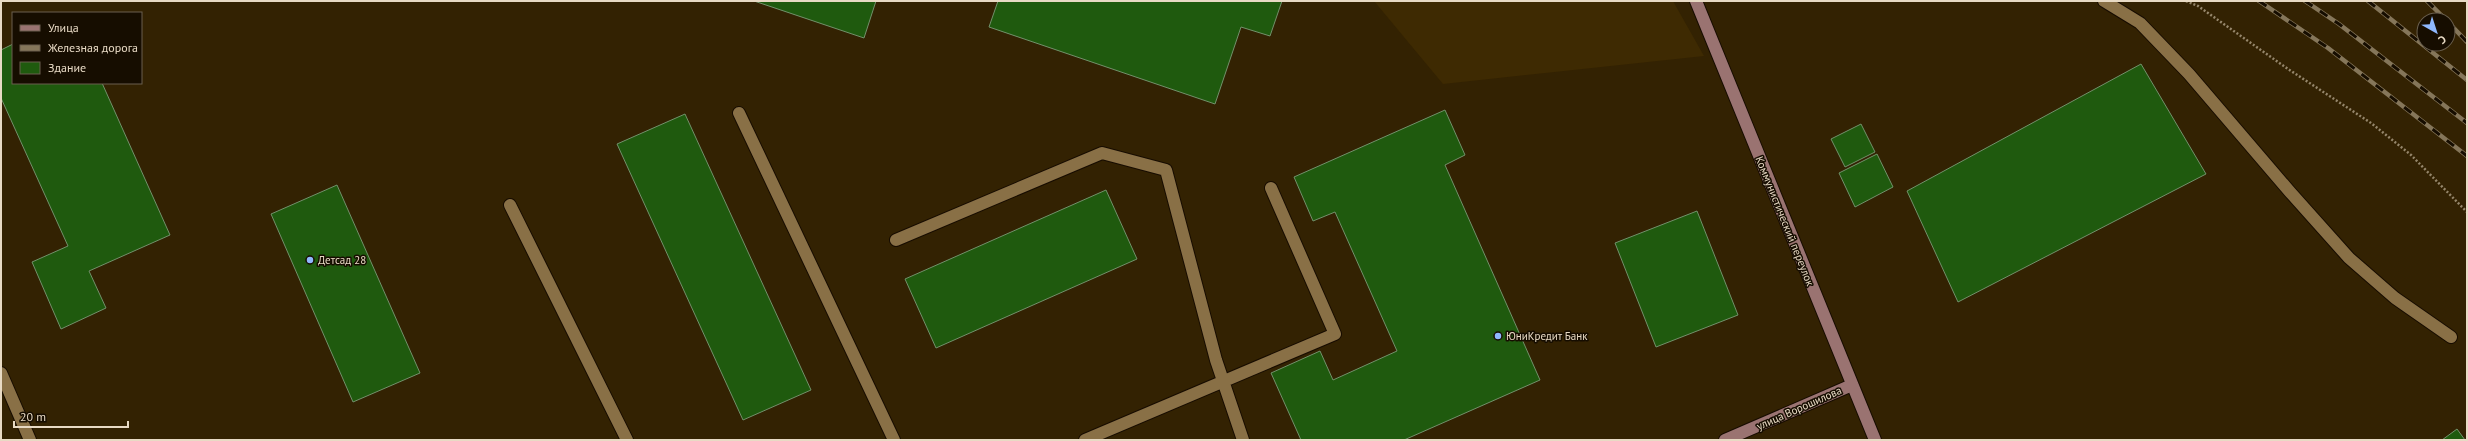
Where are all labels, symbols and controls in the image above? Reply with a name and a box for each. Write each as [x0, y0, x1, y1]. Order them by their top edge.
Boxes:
legend [12, 12, 142, 84]
north arrow [2416, 12, 2456, 52]
text: Улица [48, 20, 79, 35]
text: С [2435, 32, 2449, 47]
text: Железная дорога [47, 40, 138, 55]
text: Здание [48, 60, 86, 75]
street label: Коммунистический переулок [1753, 154, 1818, 289]
place label: Детсад 28 [318, 253, 366, 267]
marker: Детсад 28 [305, 255, 315, 265]
place label: ЮниКредит Банк [1506, 329, 1588, 343]
marker: ЮниКредит Банк [1493, 331, 1503, 341]
street label: улица Ворошилова [1754, 383, 1844, 433]
scale bar [14, 403, 128, 429]
text: 20 m [20, 409, 46, 424]

